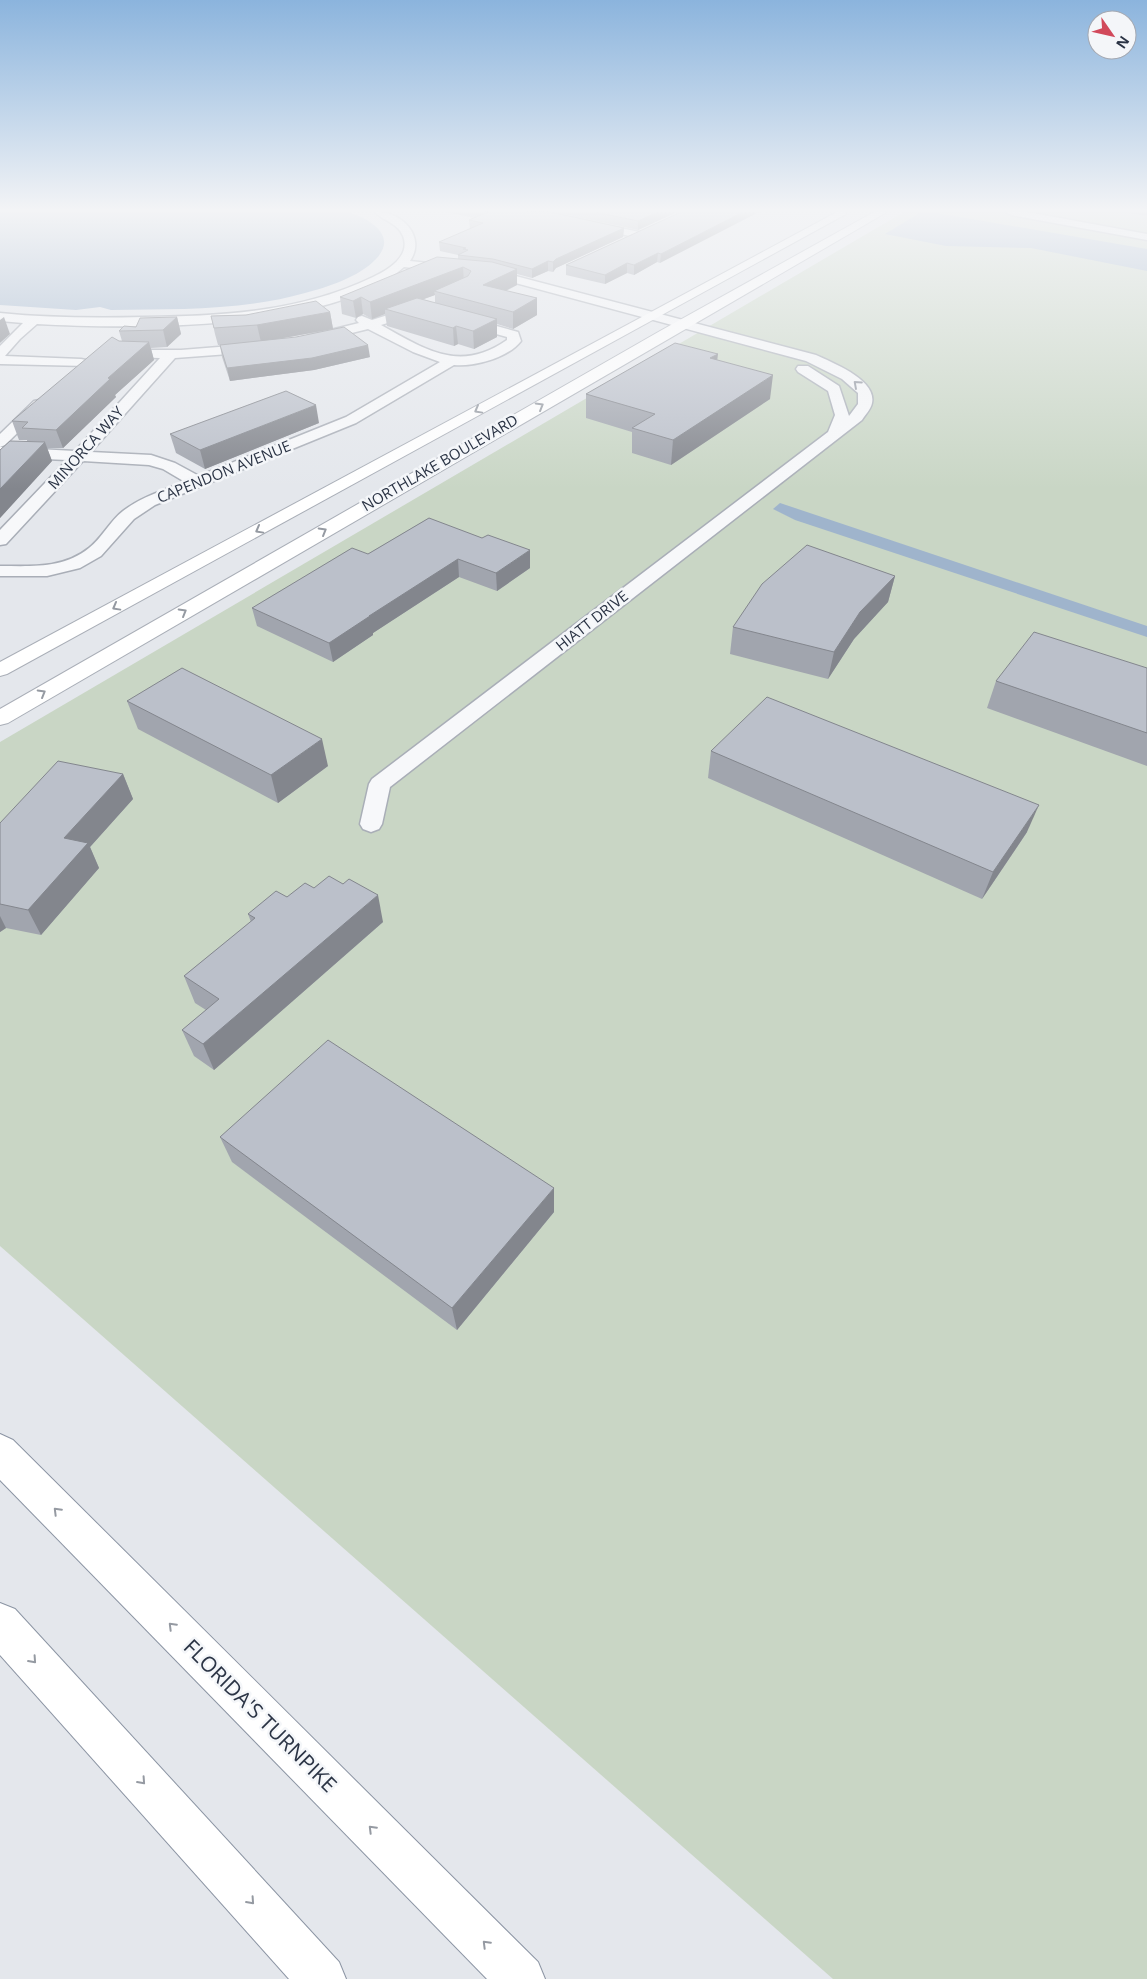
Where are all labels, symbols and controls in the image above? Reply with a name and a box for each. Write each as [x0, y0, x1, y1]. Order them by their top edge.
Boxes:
north arrow [1087, 10, 1137, 60]
text: N [1112, 33, 1134, 53]
one-way arrow [854, 381, 863, 390]
street label: MINORCA WAY [43, 401, 128, 493]
one-way arrow [534, 402, 543, 412]
one-way arrow [474, 404, 483, 414]
street label: NORTHLAKE BOULEVARD [358, 409, 521, 515]
street label: CAPENDON AVENUE [154, 435, 294, 507]
one-way arrow [255, 523, 264, 533]
one-way arrow [318, 527, 327, 537]
street label: HIATT DRIVE [551, 586, 632, 655]
one-way arrow [112, 601, 121, 611]
one-way arrow [177, 608, 186, 618]
one-way arrow [37, 690, 46, 700]
one-way arrow [54, 1508, 63, 1517]
one-way arrow [168, 1623, 177, 1632]
street label: FLORIDA'S TURNPIKE [178, 1633, 343, 1798]
one-way arrow [27, 1655, 36, 1664]
one-way arrow [136, 1775, 145, 1784]
one-way arrow [369, 1826, 378, 1835]
one-way arrow [245, 1896, 254, 1905]
one-way arrow [483, 1941, 492, 1950]

